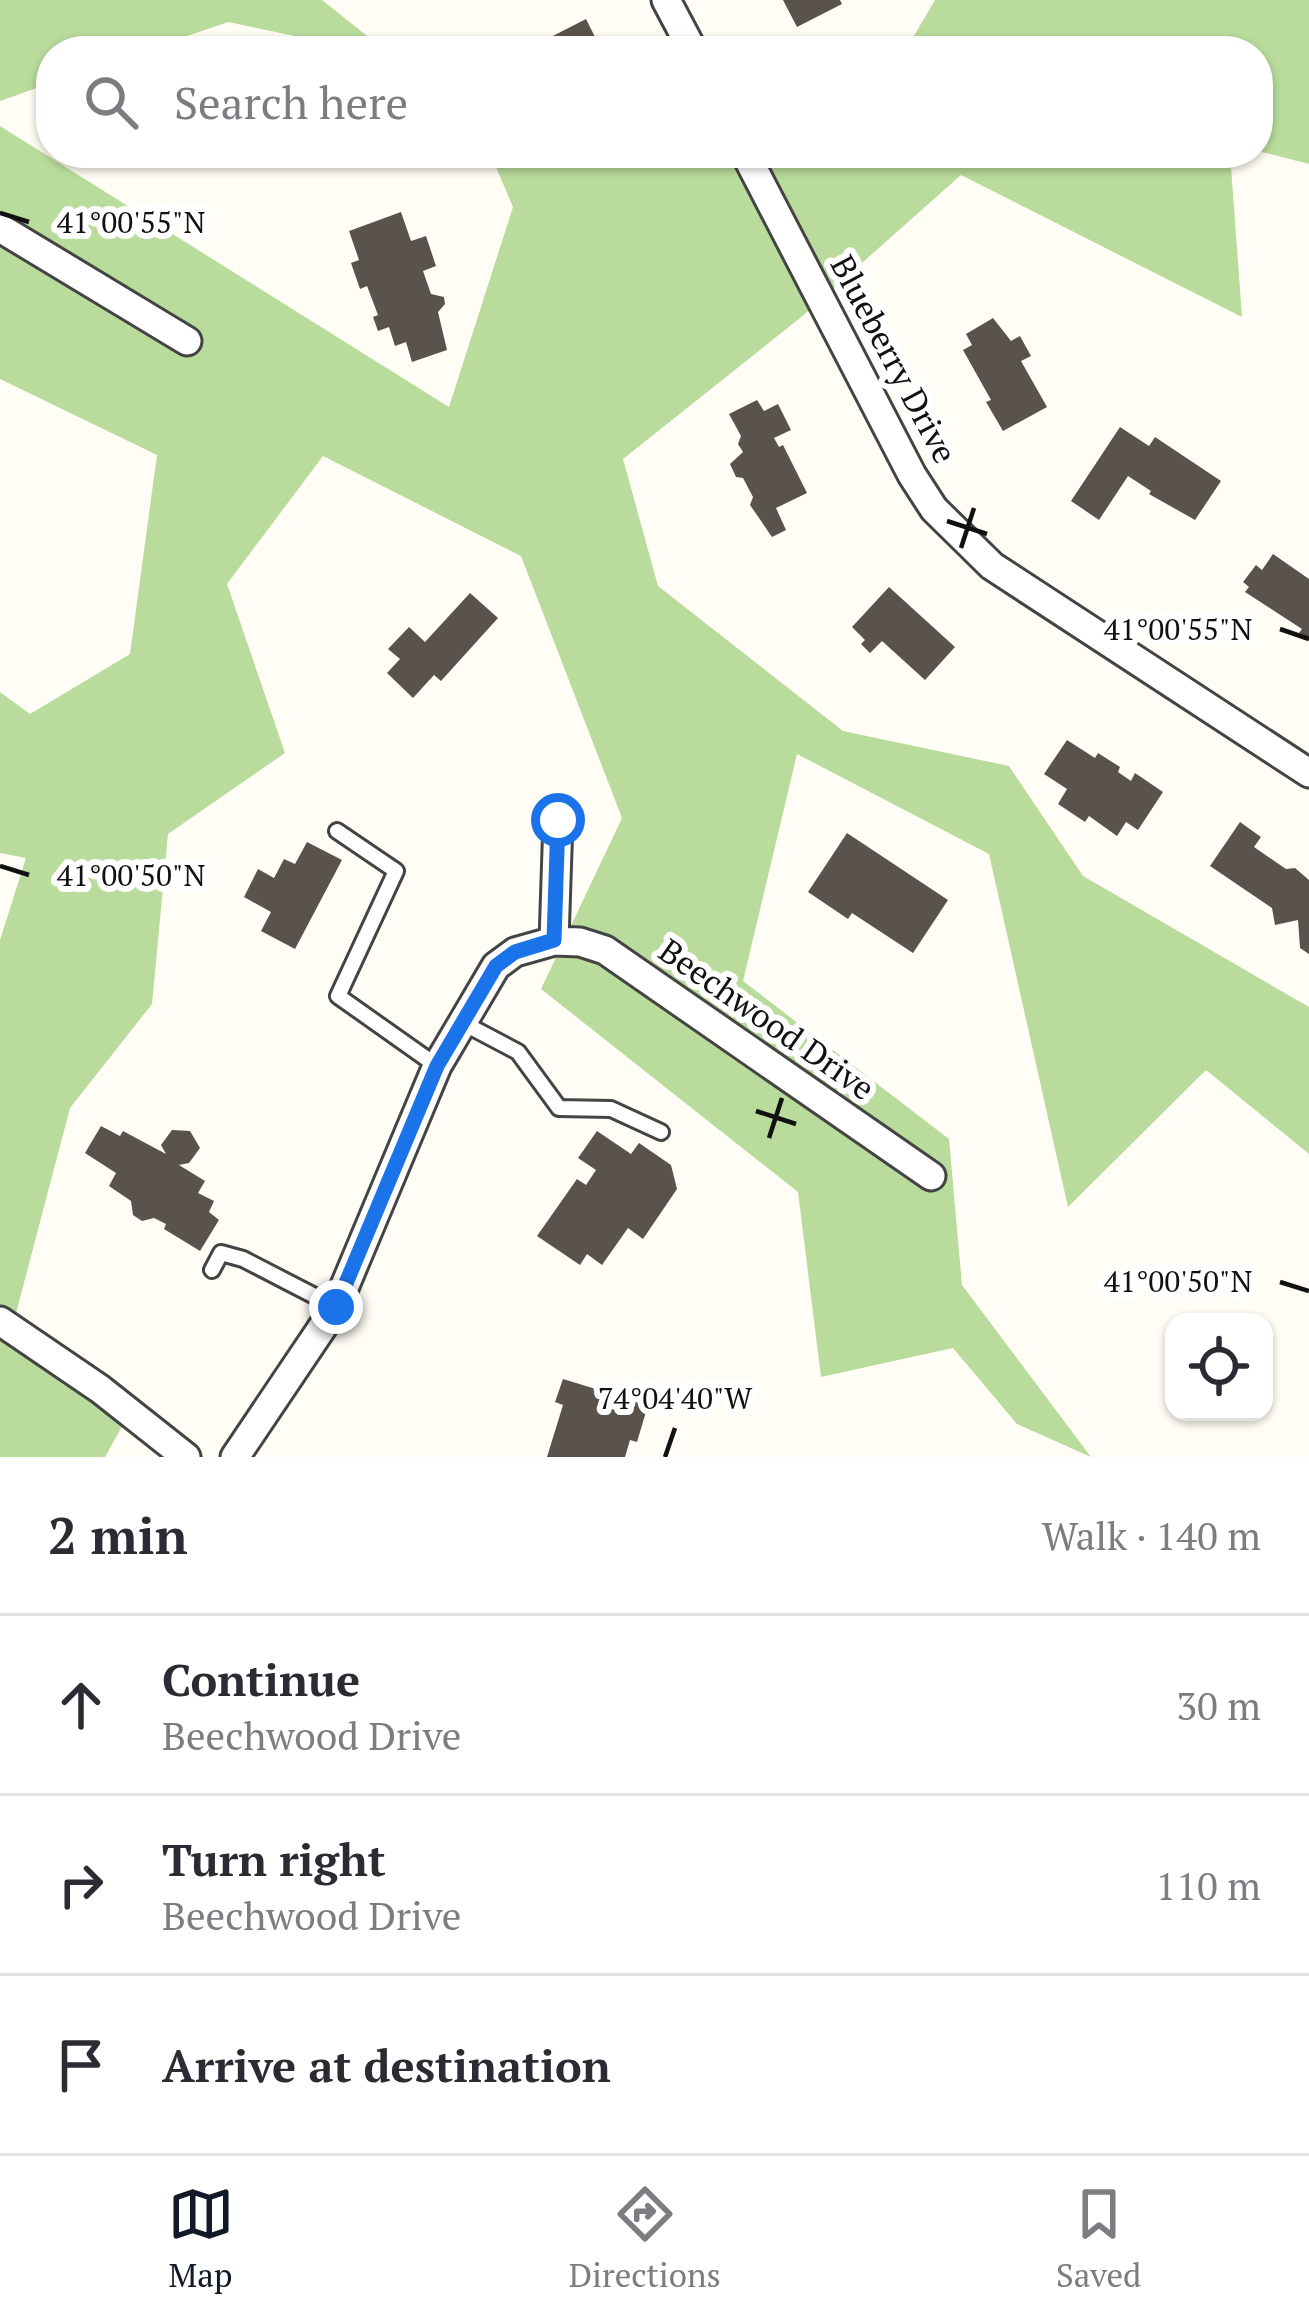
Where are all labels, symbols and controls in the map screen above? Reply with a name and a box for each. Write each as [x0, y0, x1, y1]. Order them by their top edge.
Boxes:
search box [36, 36, 1273, 168]
icon: search [78, 69, 144, 135]
text: Search here [174, 72, 408, 132]
text: 41°00'55"N [57, 202, 205, 242]
street label: Blueberry Drive [822, 247, 967, 470]
text: 41°00'55"N [1104, 609, 1252, 649]
route start [531, 793, 585, 847]
text: 41°00'50"N [57, 855, 205, 895]
street label: Beechwood Drive [651, 928, 883, 1109]
text: 41°00'50"N [1104, 1261, 1252, 1301]
route end [309, 1280, 363, 1334]
map controls [1165, 1313, 1273, 1421]
button: locate [1165, 1313, 1273, 1421]
text: 74°04'40"W [598, 1378, 753, 1418]
text: 2 min [48, 1501, 188, 1569]
text: Walk · 140 m [1042, 1509, 1261, 1561]
text: Continue [162, 1649, 360, 1709]
icon: ahead [48, 1672, 114, 1738]
text: 30 m [1176, 1679, 1261, 1731]
text: Beechwood Drive [162, 1709, 461, 1761]
text: Turn right [162, 1829, 386, 1889]
icon: right [48, 1852, 114, 1918]
text: 110 m [1156, 1859, 1261, 1911]
text: Beechwood Drive [162, 1889, 461, 1941]
icon: arrive [48, 2032, 114, 2098]
text: Arrive at destination [162, 2035, 611, 2095]
tab: Map [168, 2181, 234, 2296]
tab: Directions [569, 2181, 721, 2296]
tab: Saved [1056, 2181, 1141, 2296]

